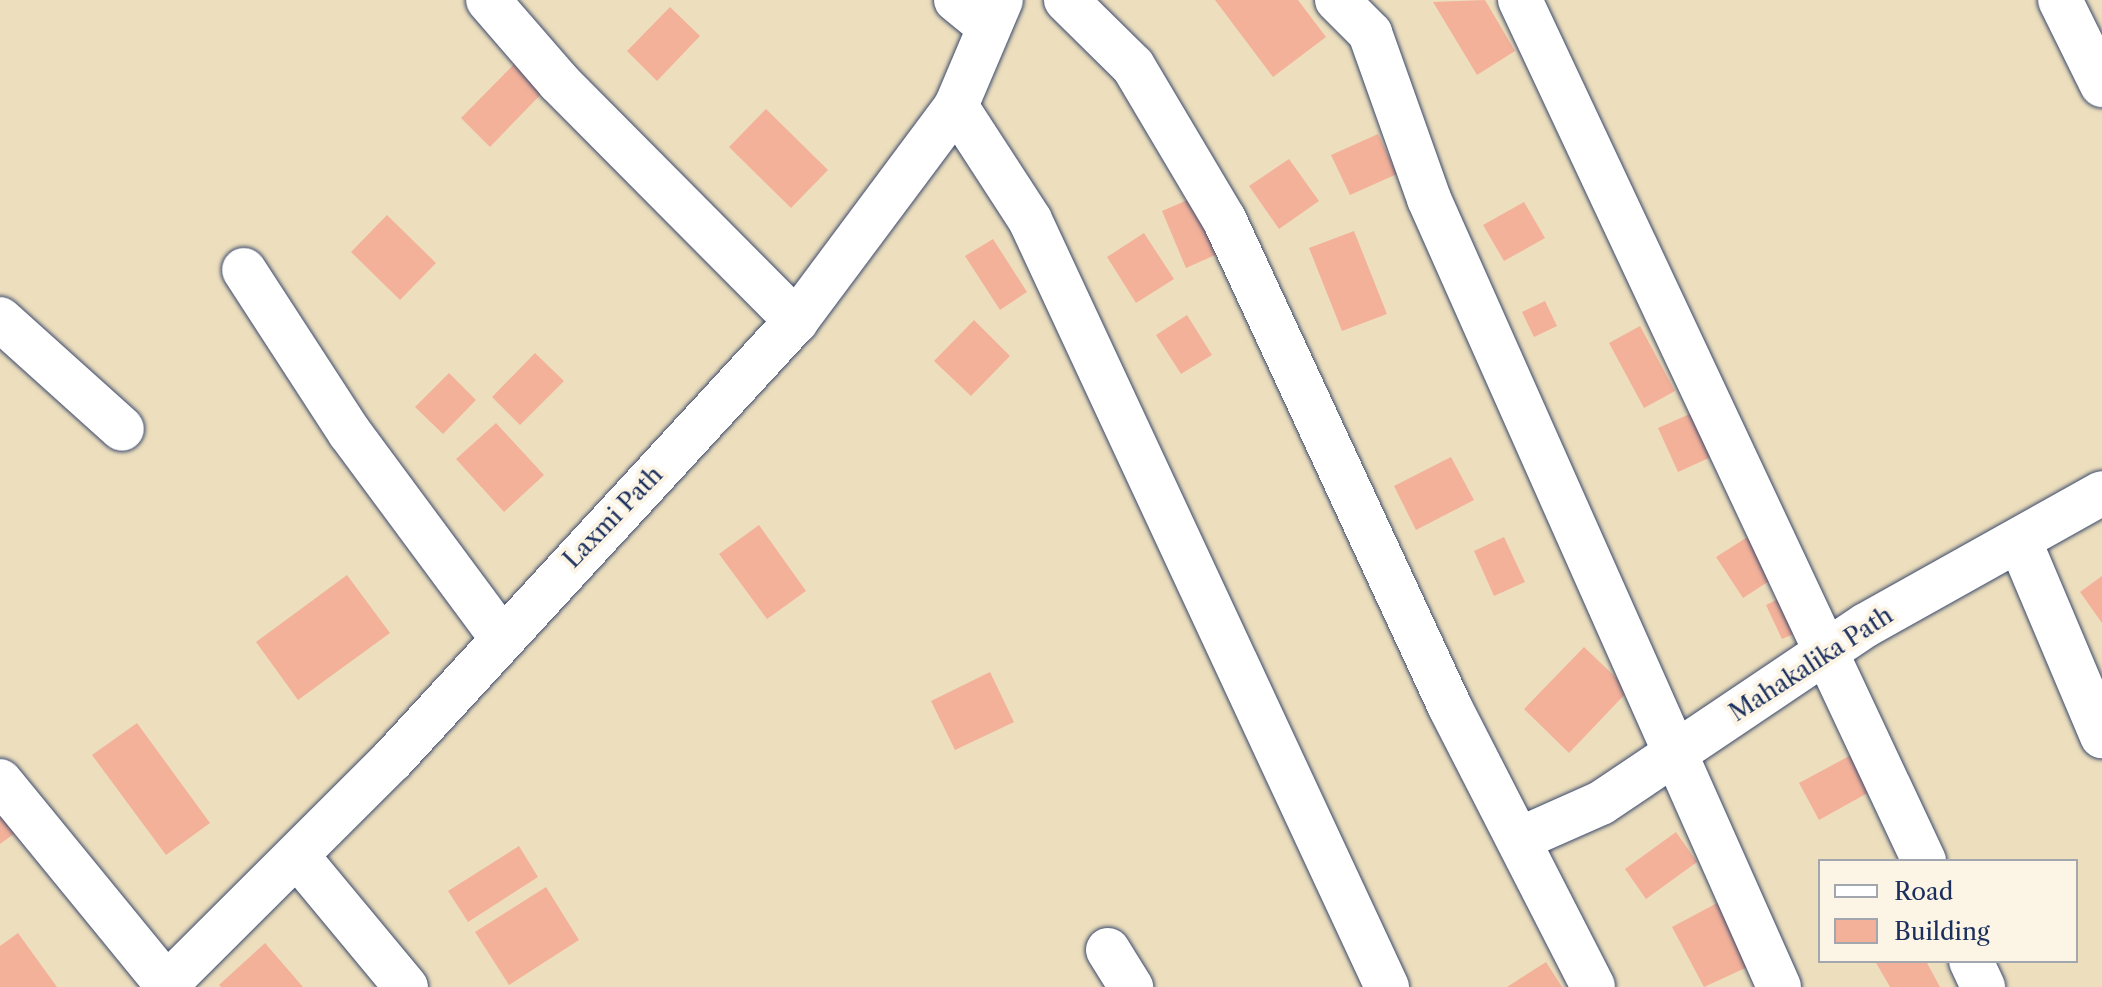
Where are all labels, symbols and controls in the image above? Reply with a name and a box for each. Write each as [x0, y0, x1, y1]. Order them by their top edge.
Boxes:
street label: Laxmi Path [557, 460, 669, 574]
street label: Mahakalika Path [1724, 600, 1898, 728]
legend [1818, 859, 2078, 963]
text: Road [1894, 877, 1953, 906]
text: Building [1894, 917, 1990, 946]

